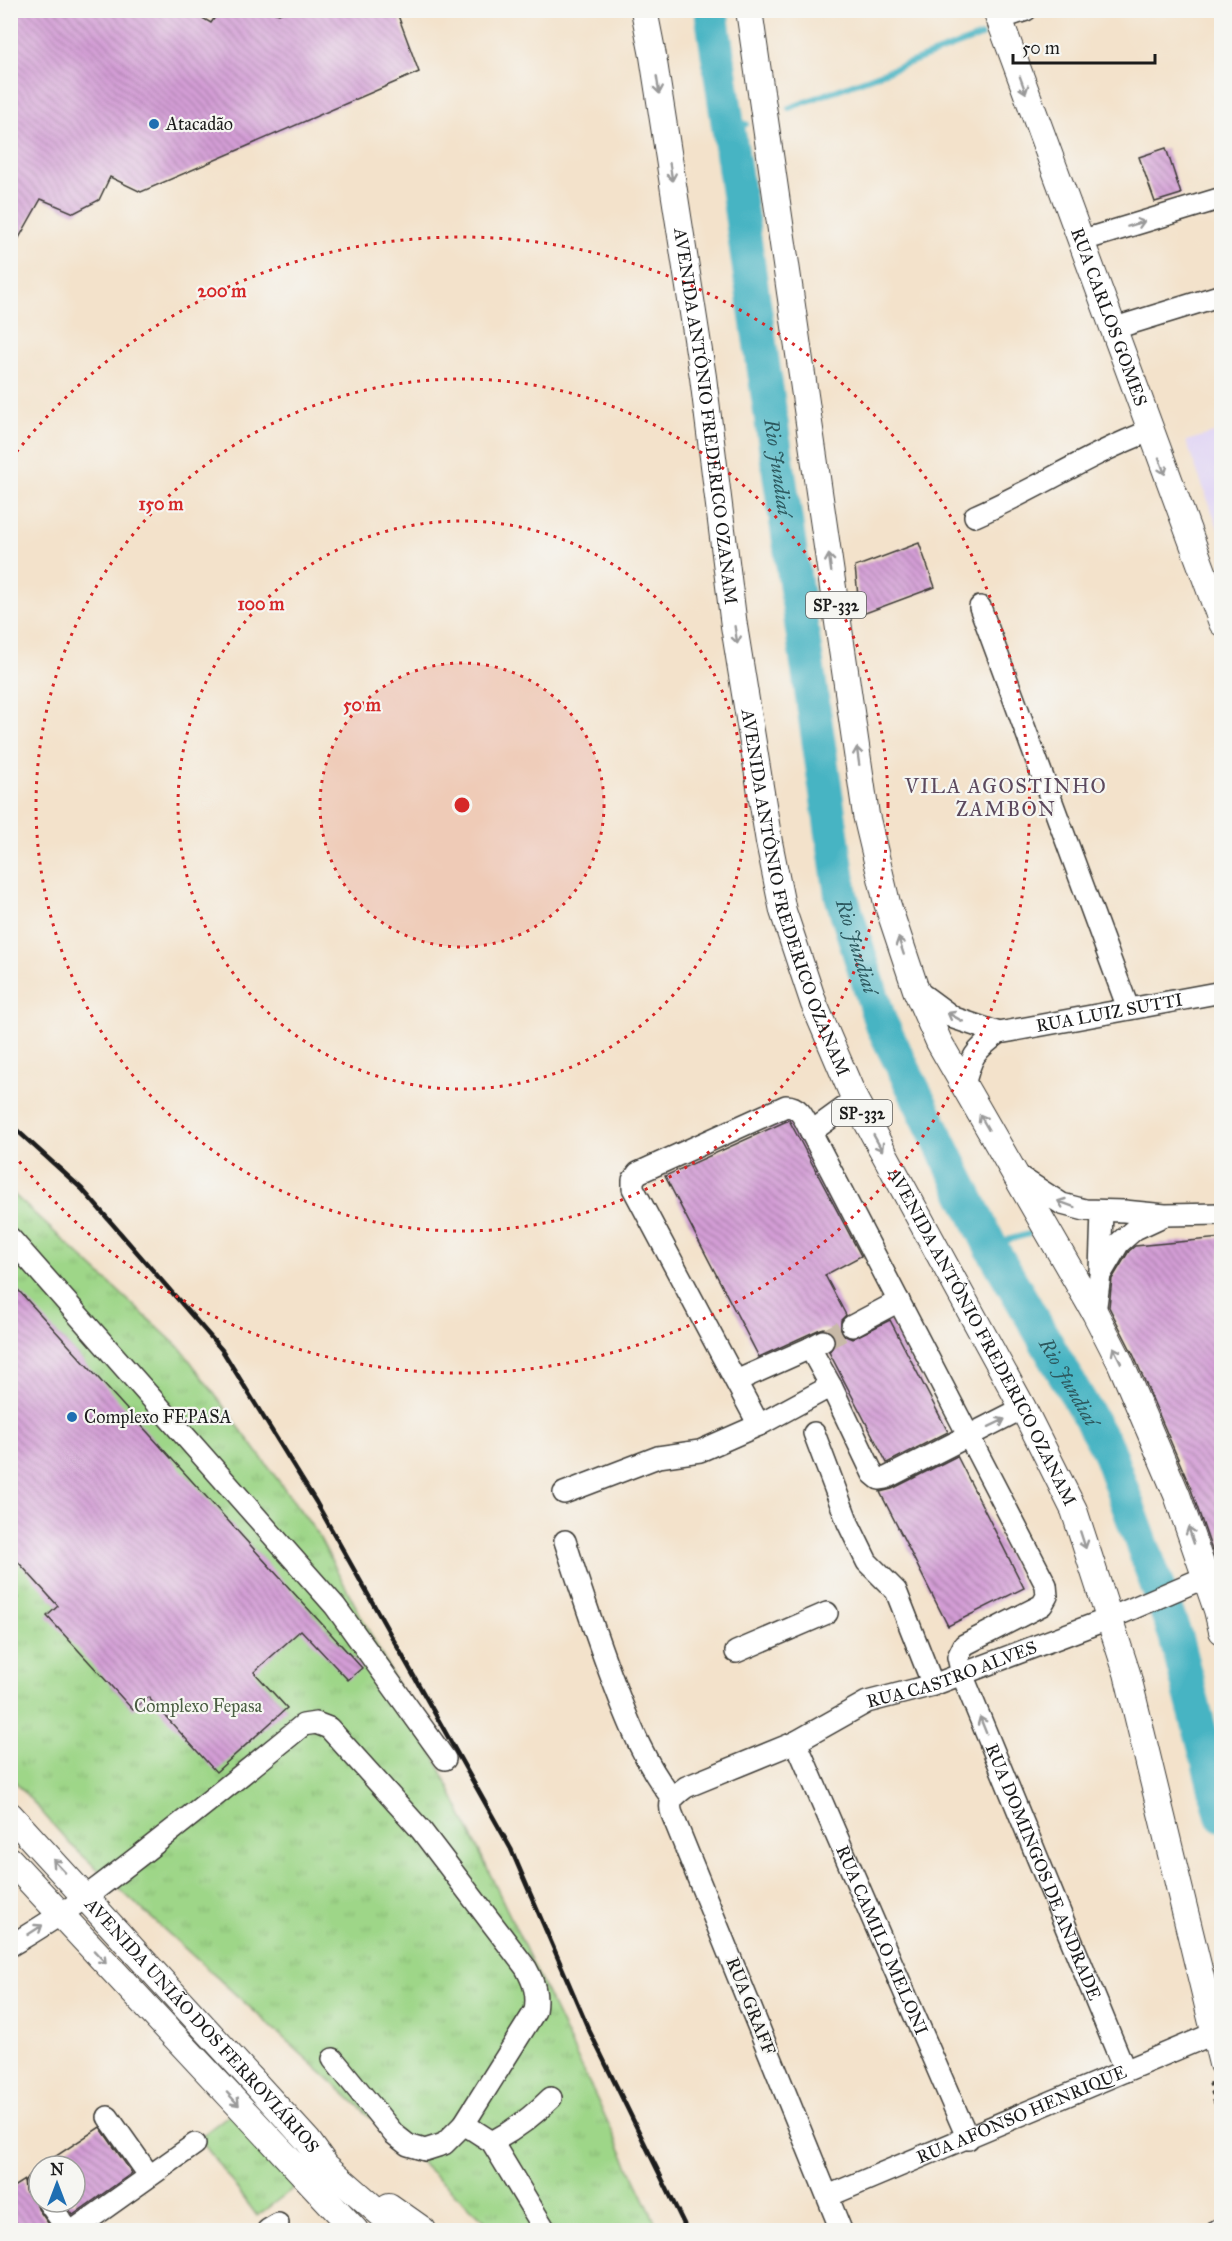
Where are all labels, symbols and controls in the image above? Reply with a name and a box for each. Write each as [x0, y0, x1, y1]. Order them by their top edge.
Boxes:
scale bar [1013, 27, 1156, 65]
text: 50 m [1022, 37, 1060, 59]
one-way arrow [652, 74, 663, 94]
one-way arrow [1019, 75, 1030, 94]
place label: Atacadão [165, 113, 233, 135]
marker: Atacadão [147, 117, 161, 131]
one-way arrow [666, 161, 677, 181]
one-way arrow [1126, 218, 1145, 229]
street label: AVENIDA ANTÔNIO FREDERICO OZANAM [669, 225, 742, 606]
street label: RUA CARLOS GOMES [1066, 225, 1152, 409]
text: 200 m [198, 280, 247, 302]
water label: Rio Jundiaí [759, 416, 798, 521]
one-way arrow [1158, 456, 1169, 474]
text: 150 m [139, 493, 184, 515]
one-way arrow [824, 554, 835, 574]
road number: SP-332 [806, 592, 866, 618]
text: 100 m [238, 593, 285, 615]
one-way arrow [730, 625, 741, 645]
text: 50 m [343, 694, 382, 716]
street label: AVENIDA ANTÔNIO FREDERICO OZANAM [736, 707, 854, 1079]
one-way arrow [852, 747, 863, 767]
district label: VILA AGOSTINHO ZAMBON [904, 774, 1107, 821]
centre of rings [452, 795, 472, 815]
water label: Rio Jundiaí [831, 895, 884, 1000]
one-way arrow [895, 937, 906, 956]
street label: RUA LUIZ SUTTI [1034, 988, 1185, 1037]
one-way arrow [947, 1011, 964, 1023]
road number: SP-332 [832, 1100, 892, 1126]
one-way arrow [978, 1114, 990, 1131]
one-way arrow [872, 1134, 884, 1151]
street label: AVENIDA ANTÔNIO FREDERICO OZANAM [883, 1163, 1081, 1509]
one-way arrow [1057, 1198, 1076, 1209]
water label: Rio Jundiaí [1034, 1333, 1106, 1434]
one-way arrow [1110, 1346, 1122, 1364]
place label: Complexo FEPASA [84, 1406, 232, 1428]
marker: Complexo FEPASA [65, 1410, 79, 1424]
one-way arrow [987, 1416, 1005, 1428]
one-way arrow [1185, 1526, 1196, 1545]
one-way arrow [1078, 1530, 1089, 1549]
street label: RUA CASTRO ALVES [864, 1636, 1040, 1713]
park label: Complexo Fepasa [134, 1695, 263, 1717]
one-way arrow [977, 1717, 988, 1735]
street label: RUA DOMINGOS DE ANDRADE [981, 1740, 1106, 2004]
street label: RUA CAMILO MELONI [831, 1842, 933, 2039]
one-way arrow [51, 1859, 66, 1874]
street label: AVENIDA UNIÃO DOS FERROVIÁRIOS [80, 1893, 324, 2157]
one-way arrow [26, 1924, 43, 1936]
one-way arrow [93, 1949, 107, 1964]
street label: RUA GRAFF [721, 1954, 781, 2058]
street label: RUA AFONSO HENRIQUE [913, 2060, 1130, 2168]
one-way arrow [225, 2092, 240, 2107]
north arrow [27, 2154, 87, 2214]
text: N [50, 2160, 64, 2179]

